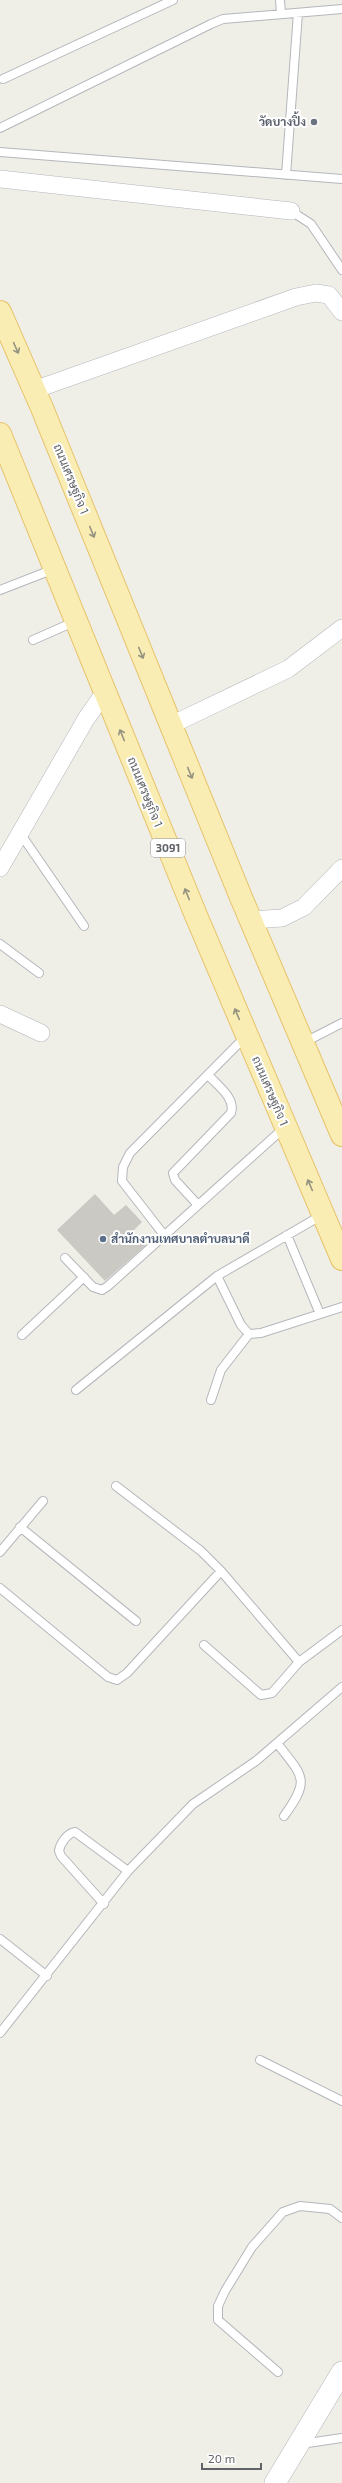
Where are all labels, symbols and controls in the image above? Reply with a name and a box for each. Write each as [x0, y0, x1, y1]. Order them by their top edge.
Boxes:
place label: วัดบางปิ้ง [259, 111, 306, 128]
marker: วัดบางปิ้ง [309, 117, 319, 127]
one-way arrow [12, 341, 20, 353]
street label: ถนนเศรษฐกิจ 1 [50, 441, 92, 517]
one-way arrow [89, 526, 97, 538]
one-way arrow [138, 646, 146, 658]
one-way arrow [117, 729, 125, 741]
street label: ถนนเศรษฐกิจ 1 [124, 754, 166, 830]
one-way arrow [187, 767, 195, 779]
road number: 3091 [151, 839, 185, 857]
one-way arrow [182, 888, 190, 900]
one-way arrow [233, 1008, 241, 1020]
street label: ถนนเศรษฐกิจ 1 [248, 1054, 292, 1128]
one-way arrow [306, 1179, 313, 1191]
place label: สำนักงานเทศบาลตำบลนาดี [111, 1231, 250, 1245]
marker: สำนักงานเทศบาลตำบลนาดี [98, 1234, 108, 1244]
scale bar [202, 2445, 261, 2471]
text: 20 m [208, 2451, 235, 2465]

